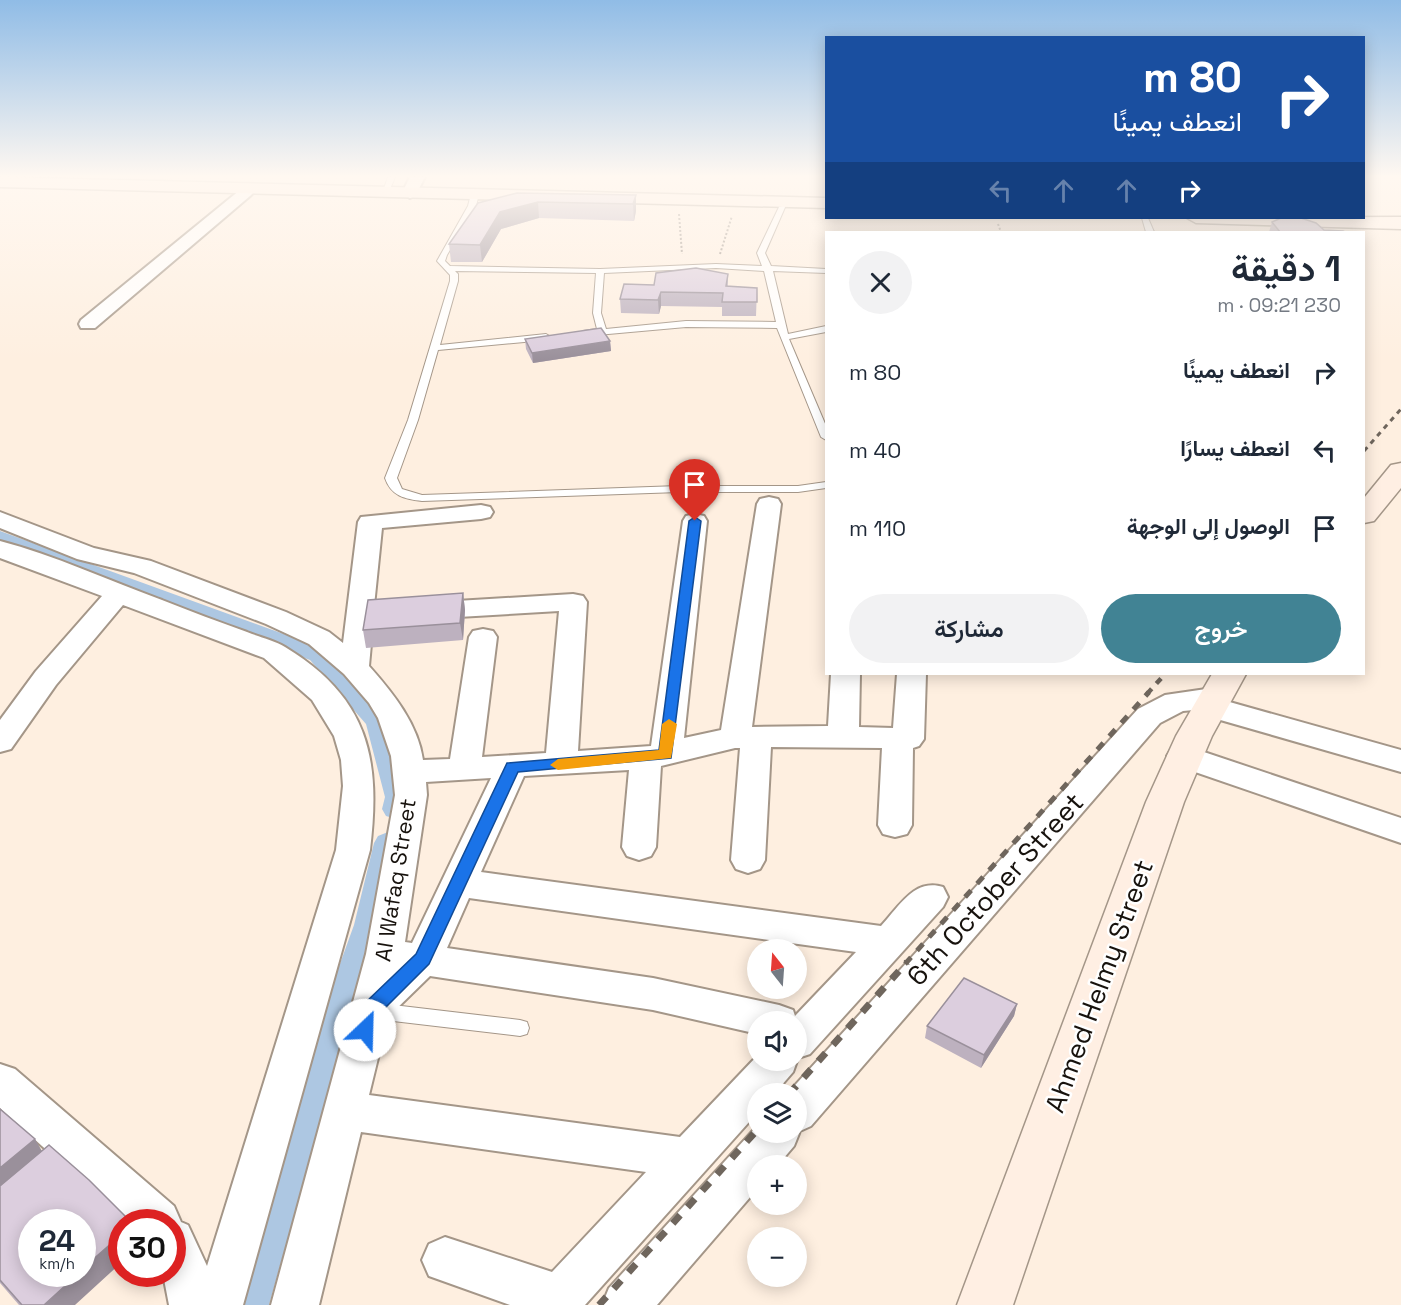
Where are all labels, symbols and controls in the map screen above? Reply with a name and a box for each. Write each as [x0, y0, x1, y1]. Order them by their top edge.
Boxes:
text: 80 m [1143, 51, 1242, 104]
icon: right [1263, 60, 1341, 138]
text: انعطف يمينًا [1112, 104, 1242, 139]
icon: left [984, 174, 1017, 207]
icon: ahead [1047, 174, 1080, 207]
icon: ahead [1110, 174, 1143, 207]
icon: right [1173, 174, 1206, 207]
text: 1 دقيقة [1231, 246, 1341, 292]
button: close [849, 251, 912, 314]
text: 230 m · 09:21 [1217, 292, 1341, 318]
text: انعطف يمينًا [1183, 356, 1290, 384]
icon: right [1308, 356, 1341, 389]
text: 80 m [849, 358, 901, 386]
text: انعطف يسارًا [1180, 434, 1290, 462]
icon: left [1308, 434, 1341, 467]
text: 40 m [849, 436, 901, 464]
pin [669, 459, 720, 521]
icon: arrive [678, 468, 711, 501]
text: الوصول إلى الوجهة [1127, 512, 1290, 540]
icon: arrive [1308, 512, 1341, 545]
text: 110 m [849, 514, 906, 542]
button: مشاركة [849, 594, 1089, 663]
button: خروج [1101, 594, 1341, 663]
street label: 6th October Street [899, 785, 1091, 993]
street label: Al Wafaq Street [368, 797, 422, 963]
street label: Ahmed Helmy Street [1037, 855, 1161, 1117]
north arrow [747, 939, 807, 999]
map controls [747, 939, 807, 1287]
position arrow [333, 998, 397, 1062]
button: sound [747, 1011, 807, 1071]
button: layers [747, 1083, 807, 1143]
button: + [747, 1155, 807, 1215]
speed limit sign: 30 [108, 1209, 186, 1287]
text: 24 [39, 1221, 75, 1260]
button: − [747, 1227, 807, 1287]
text: km/h [39, 1254, 75, 1273]

